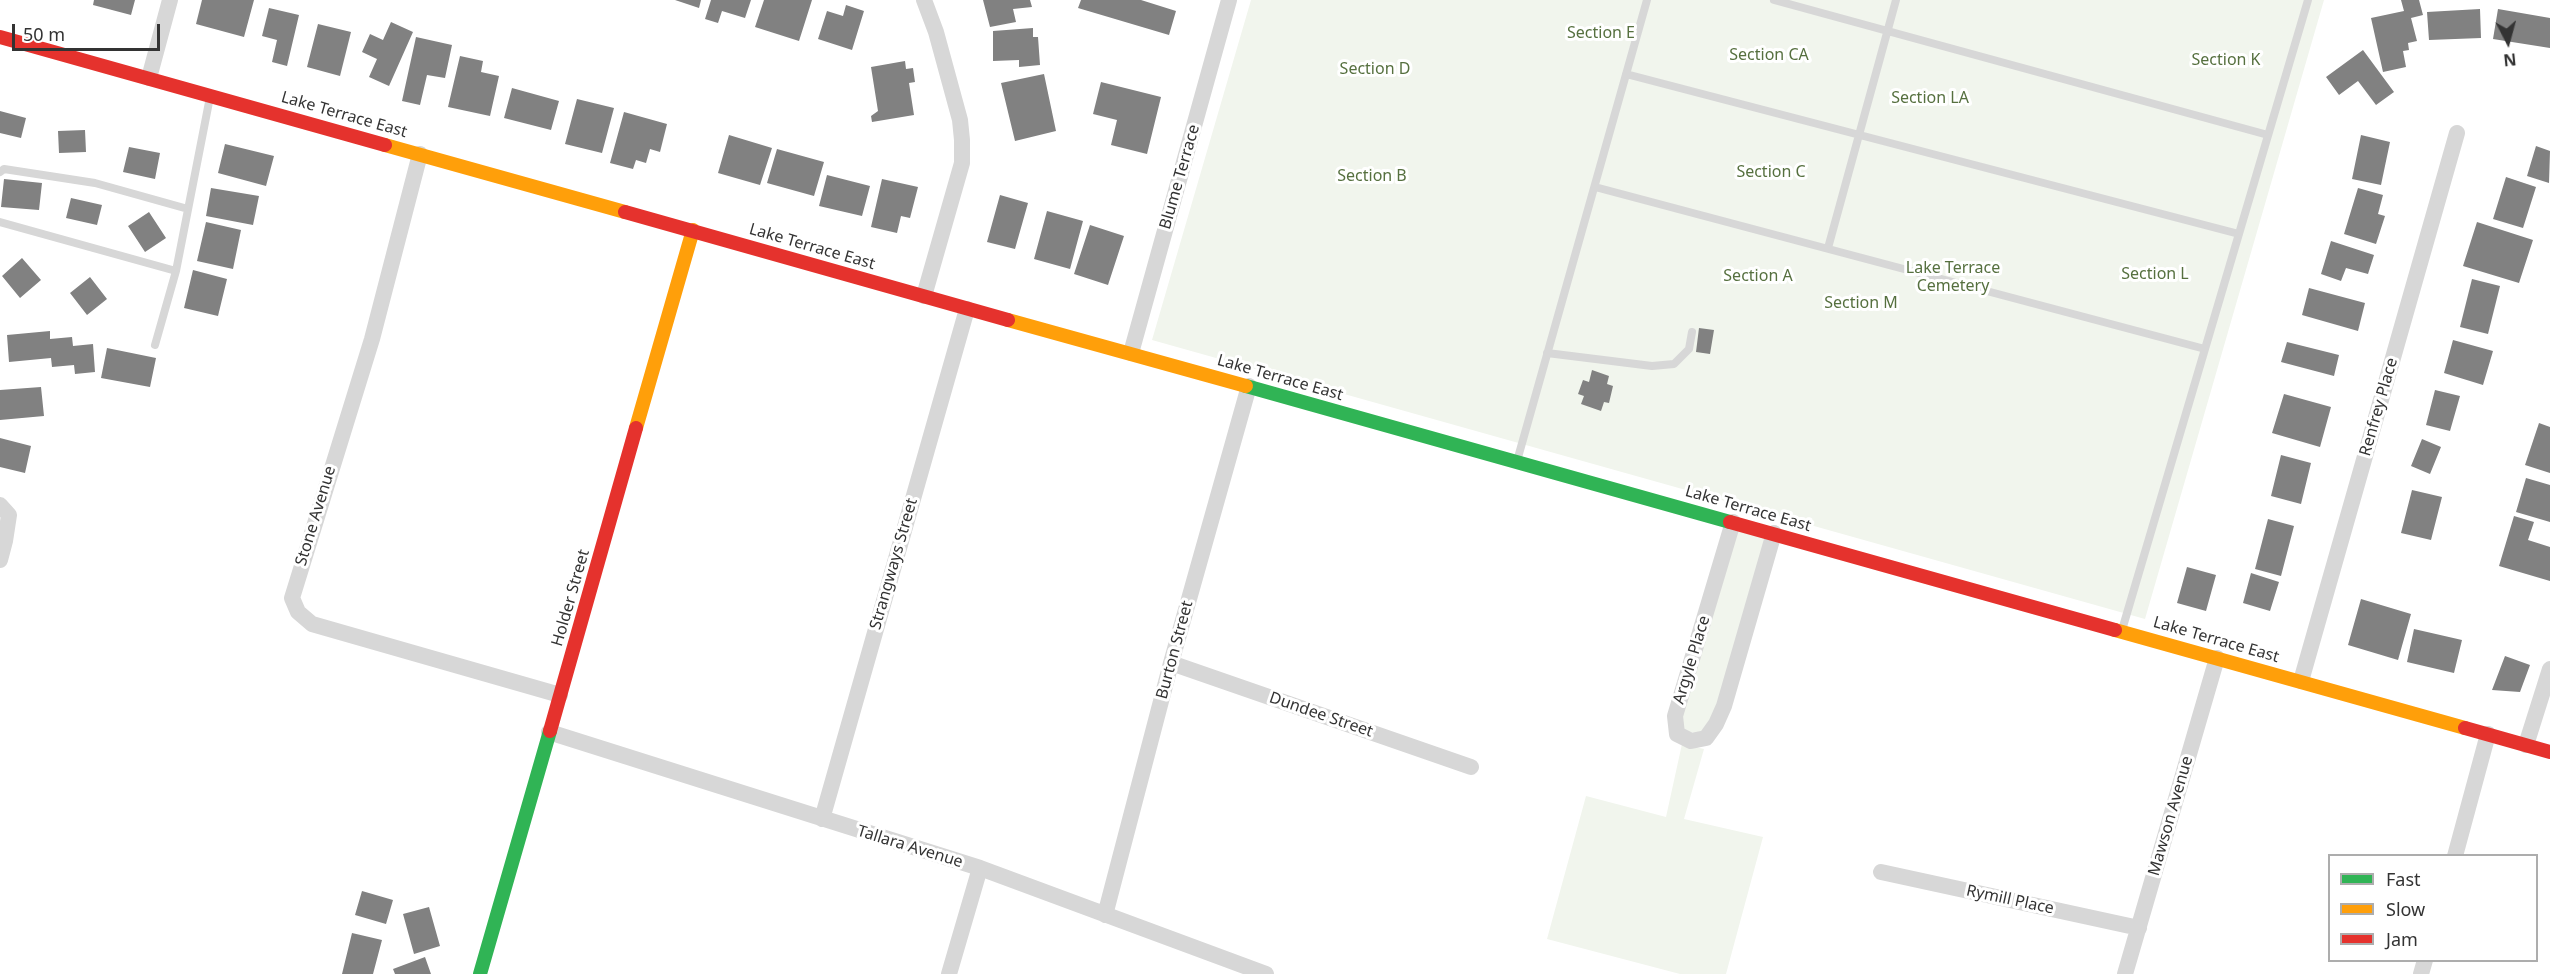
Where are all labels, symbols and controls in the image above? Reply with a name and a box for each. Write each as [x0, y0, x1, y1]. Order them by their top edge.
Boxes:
scale bar [15, 12, 164, 50]
north arrow [2478, 12, 2538, 72]
text: 50 m [23, 22, 65, 46]
park label: Section E [1567, 23, 1635, 43]
park label: Section CA [1729, 45, 1809, 65]
text: N [2502, 48, 2518, 72]
park label: Section K [2191, 50, 2261, 70]
park label: Section D [1340, 59, 1410, 79]
street label: Lake Terrace East [279, 88, 409, 142]
park label: Section LA [1891, 88, 1969, 108]
street label: Blume Terrace [1156, 122, 1204, 232]
park label: Section C [1736, 162, 1806, 182]
park label: Section B [1337, 166, 1407, 186]
street label: Lake Terrace East [747, 220, 877, 274]
park label: Lake Terrace Cemetery [1906, 258, 2000, 296]
park label: Section L [2121, 264, 2189, 284]
park label: Section A [1723, 266, 1793, 286]
park label: Section M [1824, 293, 1898, 313]
street label: Lake Terrace East [1215, 351, 1345, 405]
street label: Renfrey Place [2356, 356, 2402, 458]
street label: Stone Avenue [292, 464, 340, 568]
street label: Lake Terrace East [1683, 482, 1813, 536]
street label: Strangways Street [866, 496, 922, 632]
street label: Holder Street [548, 547, 594, 649]
street label: Burton Street [1153, 599, 1197, 701]
street label: Argyle Place [1669, 613, 1715, 707]
street label: Lake Terrace East [2151, 613, 2281, 667]
street label: Dundee Street [1267, 688, 1375, 742]
street label: Mawson Avenue [2145, 754, 2197, 878]
street label: Tallara Avenue [855, 822, 965, 872]
legend [2328, 854, 2538, 962]
text: Fast [2386, 867, 2421, 891]
street label: Rymill Place [1964, 881, 2056, 919]
text: Slow [2386, 897, 2425, 921]
text: Jam [2386, 927, 2418, 951]

